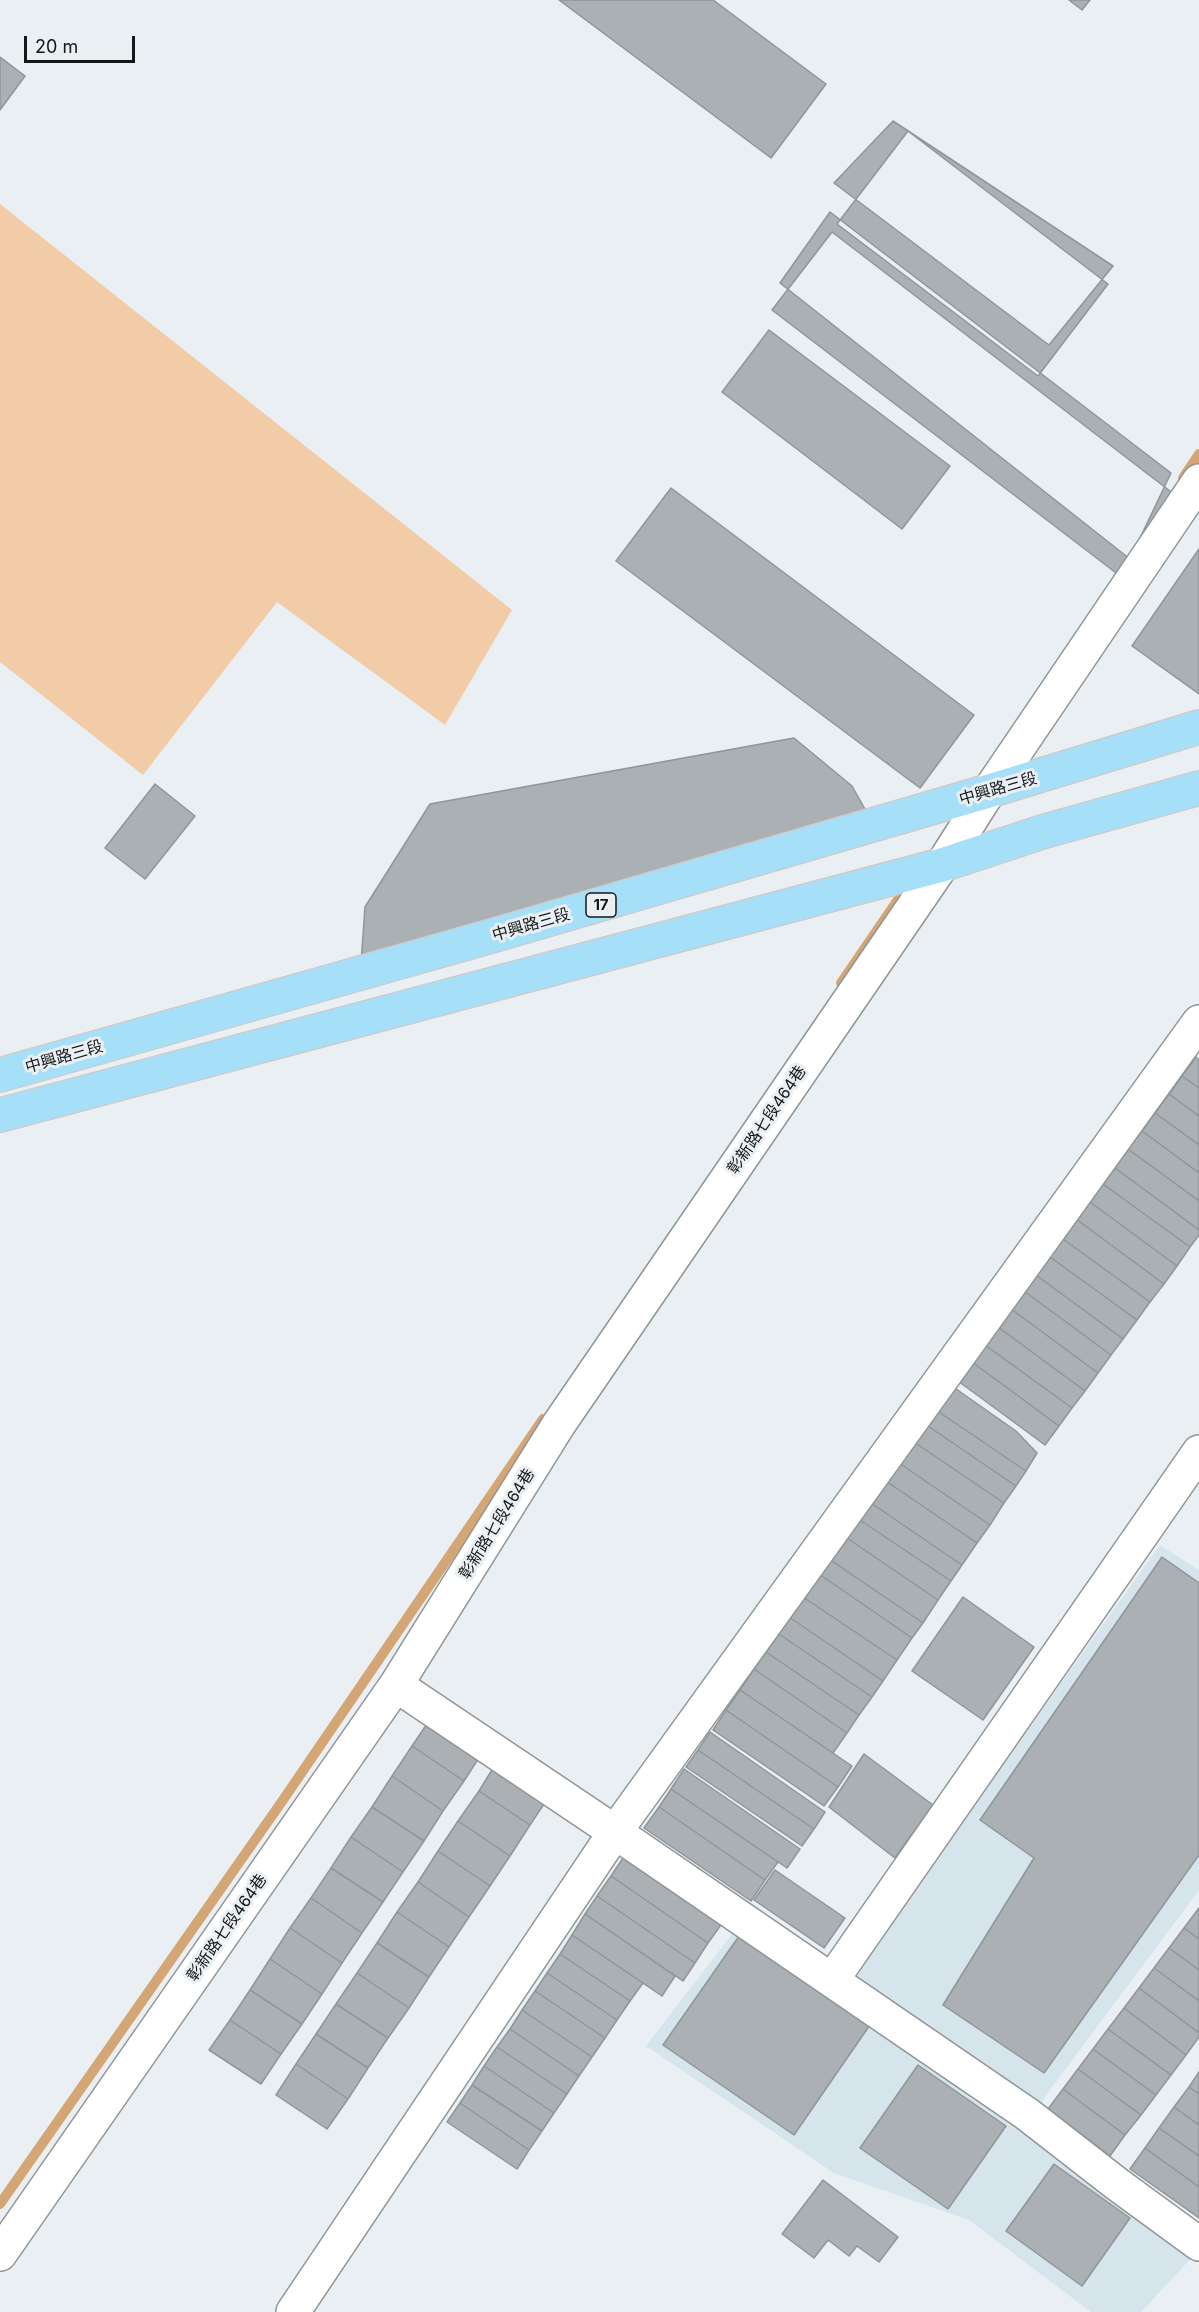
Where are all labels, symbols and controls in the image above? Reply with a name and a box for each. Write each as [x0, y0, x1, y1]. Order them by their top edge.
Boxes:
scale bar [27, 24, 138, 62]
text: 20 m [35, 36, 78, 57]
street label: 中興路三段 [957, 769, 1039, 809]
road number: 17 [586, 893, 616, 917]
street label: 中興路三段 [490, 905, 572, 945]
street label: 中興路三段 [23, 1037, 105, 1077]
street label: 彰新路七段464巷 [724, 1062, 810, 1178]
street label: 彰新路七段464巷 [455, 1465, 539, 1583]
street label: 彰新路七段464巷 [183, 1871, 271, 1985]

